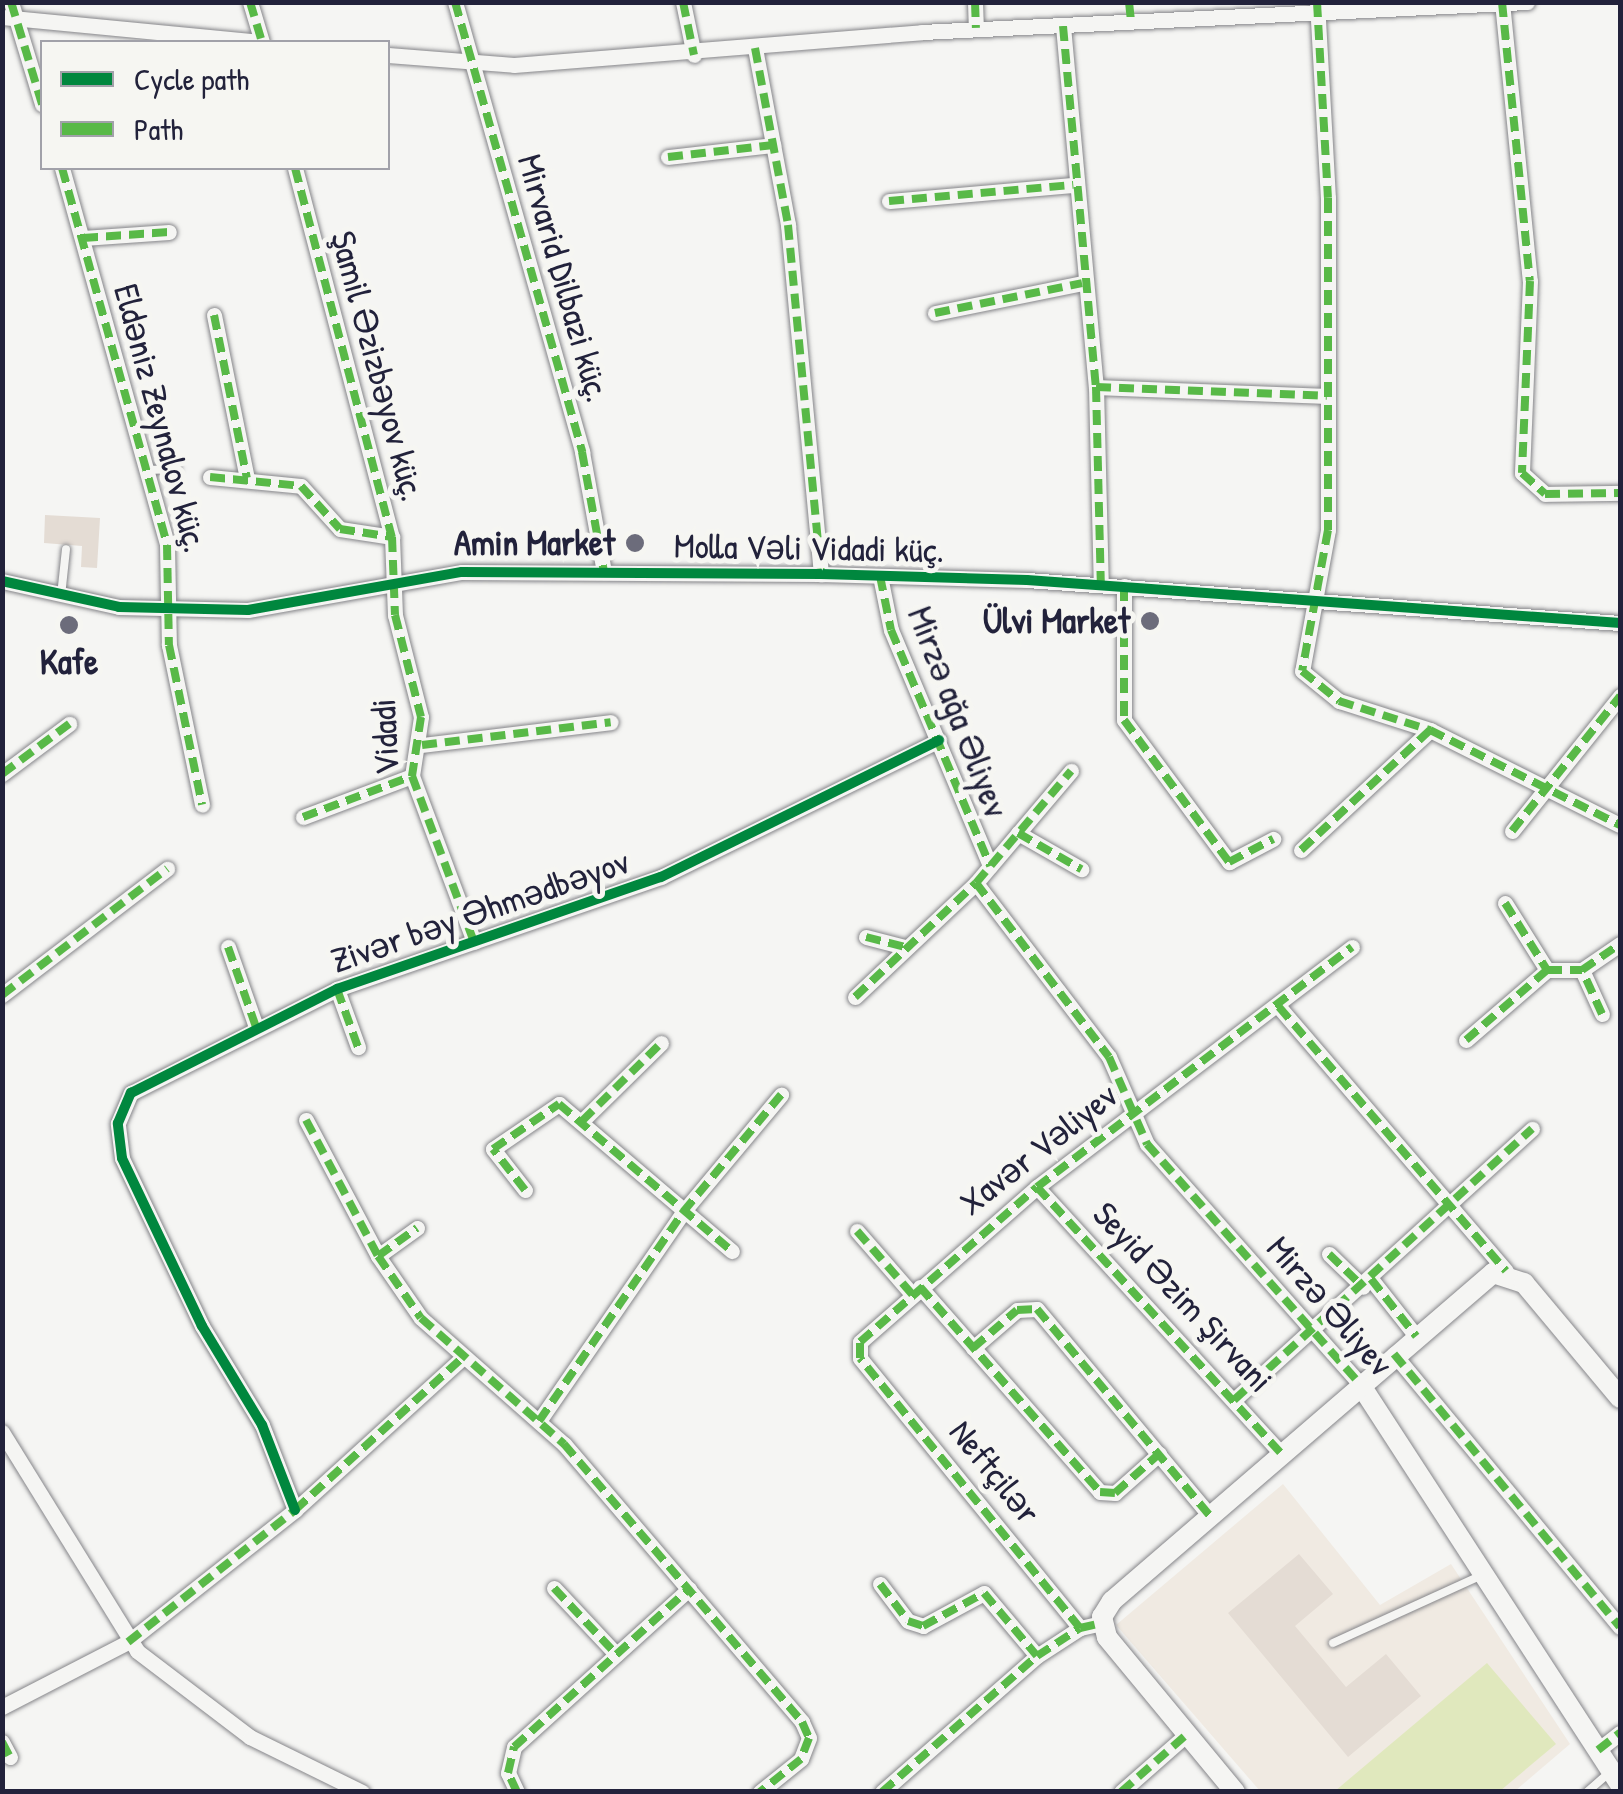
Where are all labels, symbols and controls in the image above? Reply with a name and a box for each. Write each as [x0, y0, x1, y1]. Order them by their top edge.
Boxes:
legend [40, 40, 390, 170]
text: Cycle path [134, 59, 249, 99]
text: Path [134, 109, 183, 149]
street label: Mirvarid Dilbazi küç. [509, 150, 619, 406]
street label: Şamil Əzizbəyov küç. [322, 227, 434, 505]
street label: Eldəniz Zeynalov küç. [105, 279, 217, 557]
place label: Amin Market [454, 522, 615, 564]
street label: Molla Vəli Vidadi küç. [674, 525, 944, 571]
marker: Amin Market [624, 532, 646, 554]
place label: Ülvi Market [983, 600, 1130, 642]
street label: Mirzə ağa Əliyev [899, 601, 1017, 823]
marker: Ülvi Market [1139, 610, 1161, 632]
marker: Kafe [58, 614, 80, 636]
place label: Kafe [40, 641, 98, 683]
street label: Vidadi [362, 698, 408, 776]
street label: Zivər bəy Əhmədbəyov [326, 840, 634, 982]
street label: Xavər Vəliyev [951, 1074, 1125, 1224]
street label: Seyid Əzim Şirvani [1084, 1193, 1282, 1401]
street label: Mirzə Əliyev [1258, 1228, 1402, 1384]
street label: Neftçilər [941, 1412, 1049, 1532]

